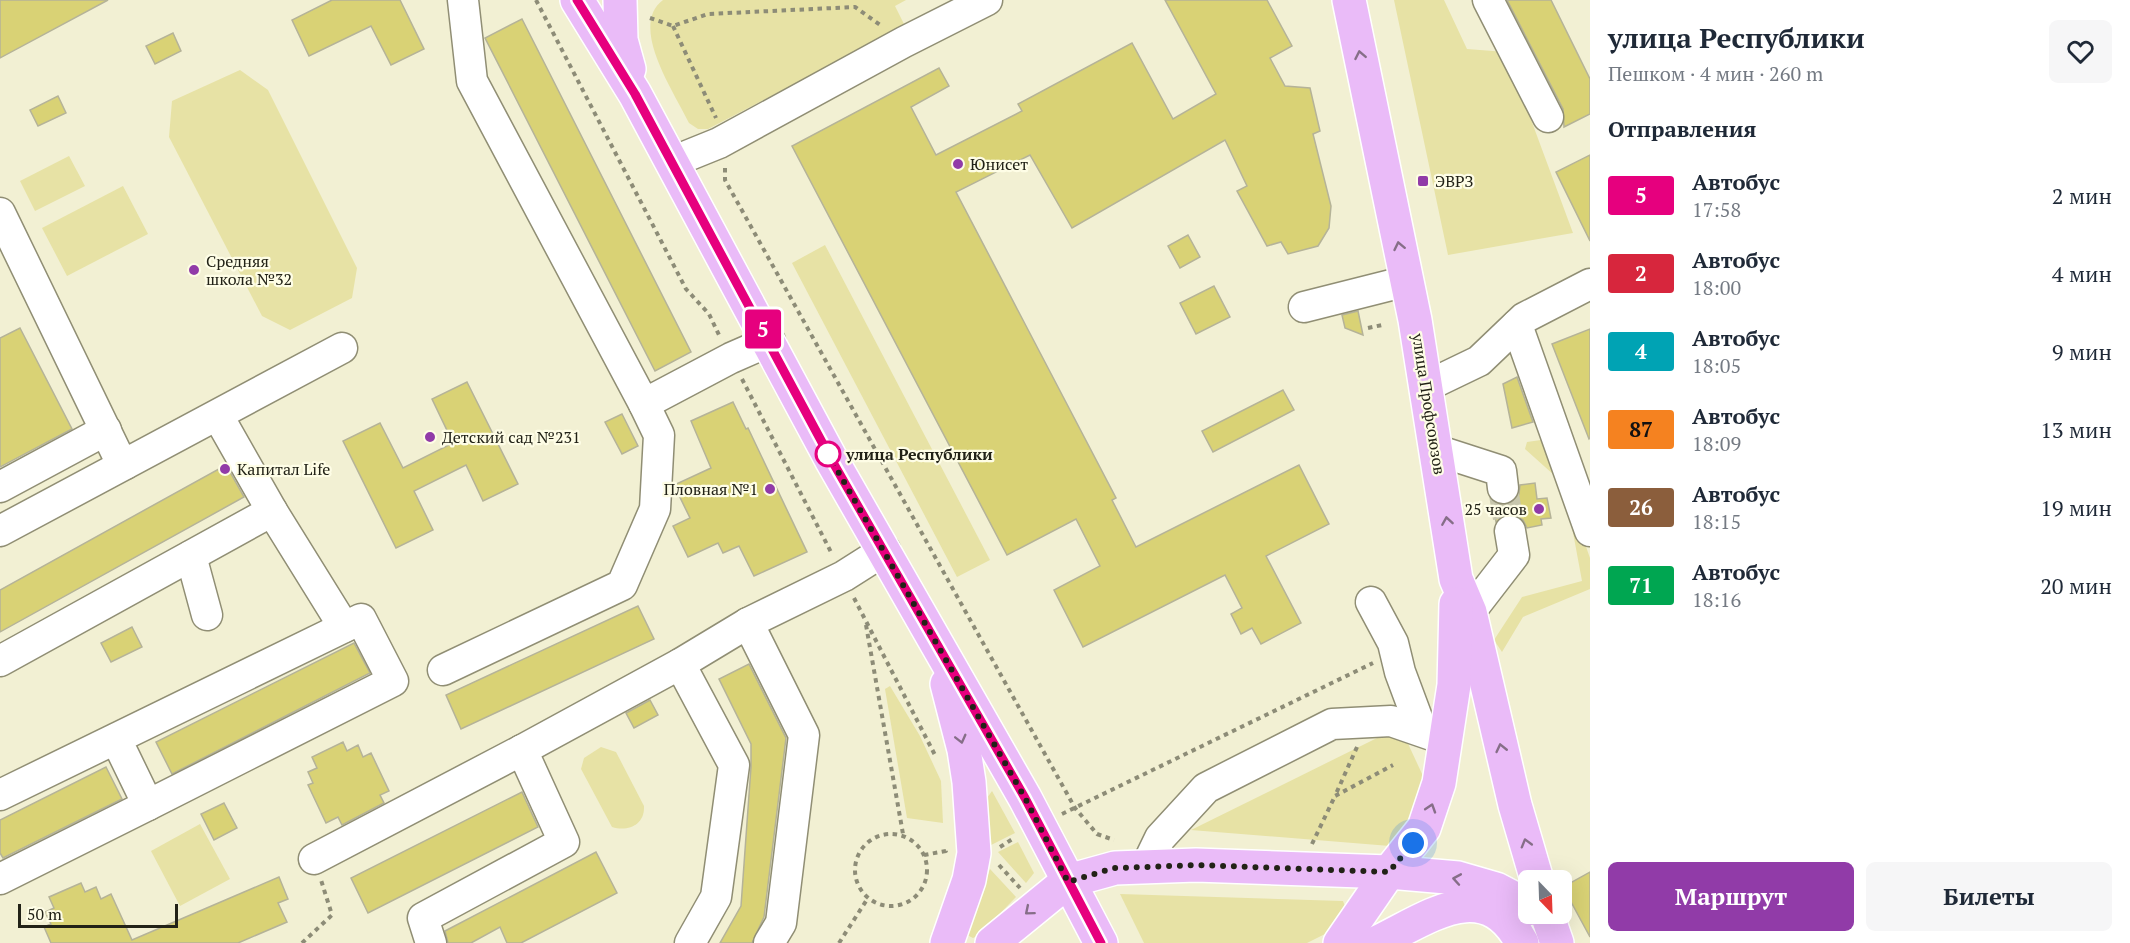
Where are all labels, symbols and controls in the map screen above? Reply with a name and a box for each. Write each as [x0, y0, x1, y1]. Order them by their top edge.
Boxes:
text: улица Республики [1608, 19, 1865, 56]
button: heart [2049, 20, 2112, 83]
one-way arrow [1355, 51, 1368, 61]
text: Пешком · 4 мин · 260 m [1608, 60, 1823, 87]
text: Отправления [1608, 114, 1756, 143]
place label: Юнисет [970, 153, 1028, 175]
marker: Юнисет [951, 157, 965, 171]
text: Автобус [1692, 167, 1780, 196]
place label: ЭВРЗ [1435, 170, 1474, 192]
marker: ЭВРЗ [1416, 174, 1430, 188]
text: 5 [1635, 181, 1647, 209]
text: 2 мин [2052, 181, 2112, 210]
text: 17:58 [1692, 196, 1741, 223]
one-way arrow [1394, 242, 1407, 252]
text: Автобус [1692, 245, 1780, 274]
place label: Средняя школа №32 [206, 250, 292, 290]
text: 2 [1635, 259, 1647, 287]
text: 4 мин [2052, 259, 2112, 288]
marker: Средняя школа №32 [187, 263, 201, 277]
text: 18:00 [1692, 274, 1741, 301]
line badge: 5 [744, 310, 783, 348]
text: 5 [757, 315, 769, 343]
text: Автобус [1692, 323, 1780, 352]
street label: улица Профсоюзов [1407, 331, 1451, 476]
text: 4 [1635, 337, 1647, 365]
text: 9 мин [2052, 337, 2112, 366]
text: 18:05 [1692, 352, 1741, 379]
text: Автобус [1692, 401, 1780, 430]
text: 87 [1629, 415, 1653, 443]
text: 13 мин [2040, 415, 2112, 444]
place label: Детский сад №231 [442, 426, 580, 448]
marker: Детский сад №231 [423, 430, 437, 444]
text: 18:09 [1692, 430, 1741, 457]
marker: улица Республики [815, 441, 841, 467]
place label: улица Республики [845, 443, 993, 465]
place label: Капитал Life [237, 458, 330, 480]
marker: Капитал Life [218, 462, 232, 476]
place label: Пловная №1 [664, 478, 758, 500]
text: Автобус [1692, 479, 1780, 508]
marker: Пловная №1 [763, 482, 777, 496]
text: 26 [1629, 493, 1653, 521]
text: 19 мин [2040, 493, 2112, 522]
place label: 25 часов [1465, 498, 1527, 520]
marker: 25 часов [1532, 502, 1546, 516]
text: 18:15 [1692, 508, 1741, 535]
one-way arrow [1442, 517, 1454, 526]
text: Автобус [1692, 557, 1780, 586]
text: 71 [1629, 571, 1653, 599]
text: 20 мин [2040, 571, 2112, 600]
text: 18:16 [1692, 586, 1741, 613]
one-way arrow [954, 734, 967, 744]
one-way arrow [1496, 743, 1509, 753]
one-way arrow [1423, 803, 1436, 814]
your location [1398, 828, 1428, 858]
one-way arrow [1521, 838, 1533, 849]
button: Маршрут [1608, 862, 1854, 931]
button: Билеты [1866, 862, 2112, 931]
north arrow [1518, 870, 1572, 924]
map controls [1518, 870, 1572, 924]
one-way arrow [1452, 873, 1461, 885]
scale bar [18, 901, 178, 928]
text: 50 m [27, 903, 62, 925]
one-way arrow [1025, 904, 1036, 915]

